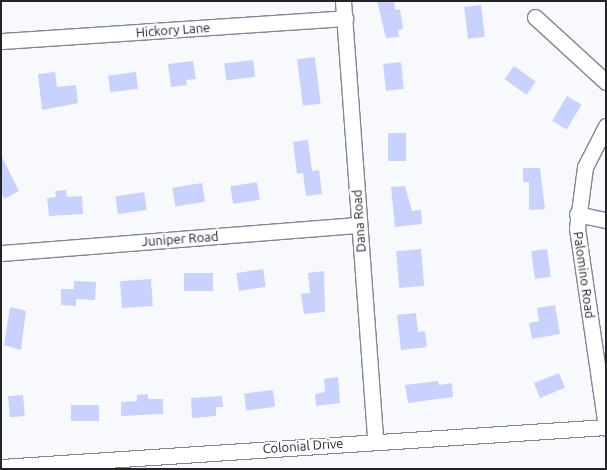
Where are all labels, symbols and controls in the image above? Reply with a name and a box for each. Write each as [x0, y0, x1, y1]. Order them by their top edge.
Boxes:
street label: Hickory Lane [135, 20, 211, 40]
street label: Dana Road [349, 189, 369, 253]
street label: Juniper Road [141, 229, 219, 249]
street label: Palomino Road [570, 230, 598, 320]
street label: Colonial Drive [262, 435, 344, 457]

